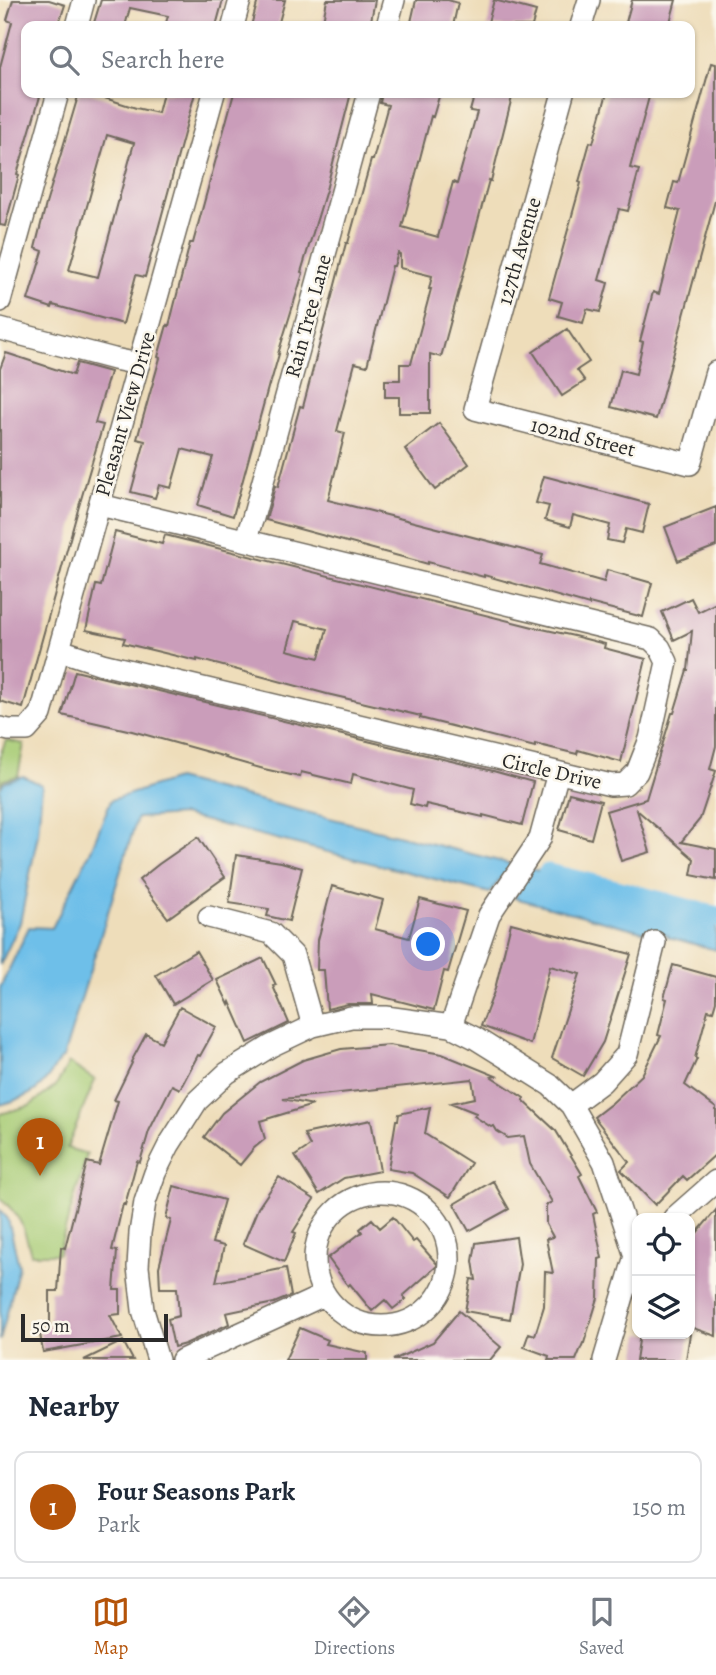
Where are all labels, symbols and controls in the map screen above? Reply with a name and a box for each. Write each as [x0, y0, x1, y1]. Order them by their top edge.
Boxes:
search box [21, 21, 695, 98]
icon: search [45, 41, 83, 79]
text: Search here [101, 42, 225, 77]
street label: 127th Avenue [490, 194, 548, 308]
street label: Rain Tree Lane [278, 251, 338, 381]
street label: Pleasant View Drive [88, 328, 162, 500]
street label: 102nd Street [528, 410, 638, 464]
street label: Circle Drive [500, 746, 604, 796]
your location [411, 927, 445, 961]
pin: 1 [17, 1118, 63, 1176]
map controls [632, 1213, 695, 1339]
button: locate [632, 1213, 695, 1276]
button: layers [632, 1276, 695, 1339]
scale bar [21, 1311, 168, 1343]
text: 50 m [32, 1313, 70, 1339]
text: Nearby [28, 1386, 119, 1426]
text: Four Seasons Park [97, 1474, 295, 1509]
text: 1 [49, 1492, 57, 1523]
text: 150 m [632, 1492, 686, 1523]
text: Park [97, 1509, 140, 1540]
tab: Map [92, 1593, 130, 1661]
tab: Directions [314, 1593, 395, 1661]
tab: Saved [579, 1593, 624, 1661]

